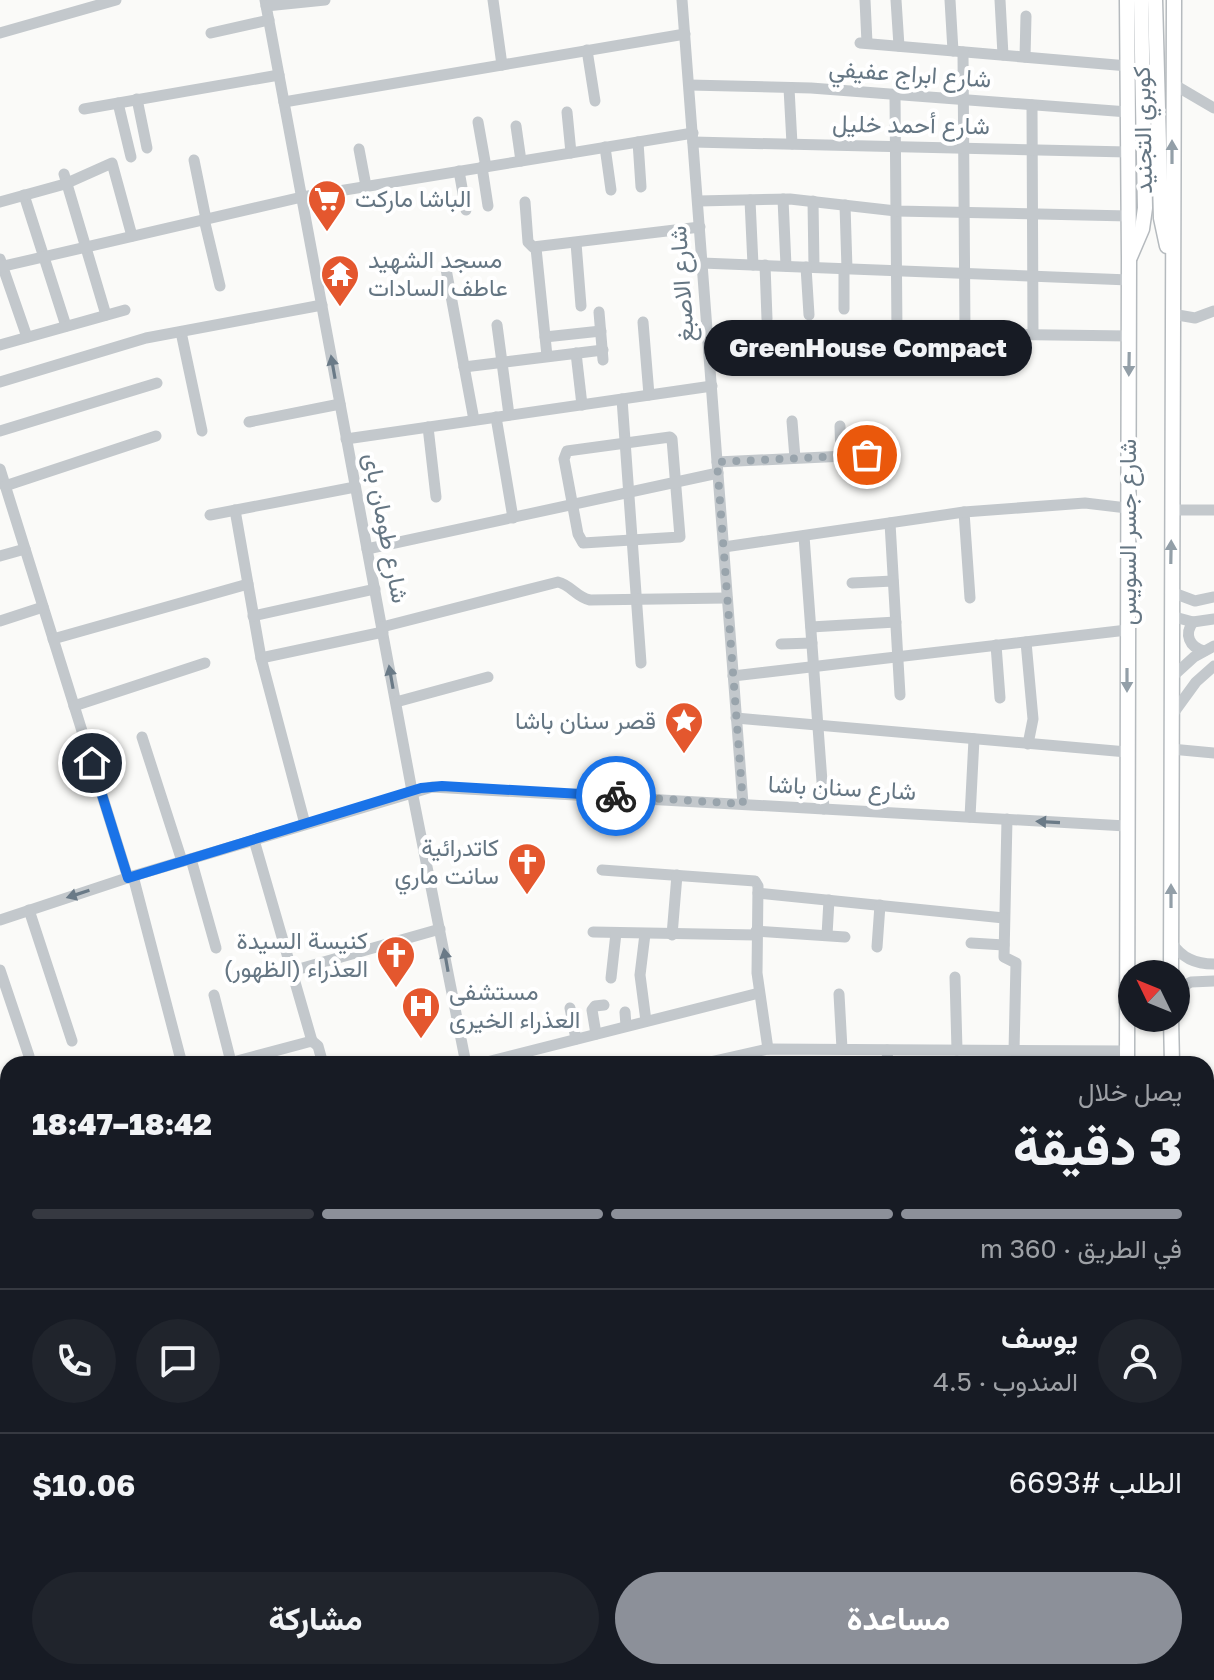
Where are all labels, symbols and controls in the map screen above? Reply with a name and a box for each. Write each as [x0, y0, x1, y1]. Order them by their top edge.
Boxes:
street label: شارع ابراج عفيفي [827, 52, 992, 99]
street label: كوبري التجنيد [1126, 66, 1163, 194]
street label: شارع أحمد خليل [832, 108, 990, 142]
one-way arrow [1166, 139, 1178, 164]
supermarket icon: الباشا ماركت [306, 178, 348, 233]
place label: الباشا ماركت [355, 183, 471, 214]
street label: شارع الاصبغ [662, 225, 703, 343]
place label: مسجد الشهيد عاطف السادات [368, 244, 508, 301]
temple icon: مسجد الشهيد عاطف السادات [319, 253, 361, 308]
callout: GreenHouse Compact [703, 319, 1031, 375]
text: GreenHouse Compact [729, 332, 1007, 363]
one-way arrow [1122, 352, 1135, 377]
one-way arrow [326, 354, 339, 379]
pin [833, 421, 901, 489]
icon: bag [845, 433, 889, 477]
street label: شارع جسر السويس [1112, 439, 1144, 625]
street label: شارع طومان باى [356, 450, 416, 606]
one-way arrow [1165, 539, 1177, 564]
one-way arrow [385, 664, 397, 689]
one-way arrow [1121, 668, 1133, 693]
place icon: قصر سنان باشا [663, 700, 705, 755]
place label: قصر سنان باشا [515, 705, 656, 736]
pin [58, 729, 126, 797]
icon: home [70, 741, 114, 785]
courier [576, 756, 656, 836]
street label: شارع سنان باشا [767, 768, 917, 808]
icon: bike [594, 774, 638, 818]
one-way arrow [1036, 815, 1061, 828]
place label: كاتدرائية سانت ماري [394, 832, 499, 895]
church icon: كاتدرائية سانت ماري [506, 841, 548, 896]
one-way arrow [1165, 883, 1177, 908]
one-way arrow [65, 889, 89, 901]
place label: كنيسة السيدة العذراء (الظهور) [223, 925, 368, 984]
church icon: كنيسة السيدة العذراء (الظهور) [375, 934, 417, 989]
one-way arrow [440, 947, 452, 972]
north arrow [1118, 960, 1190, 1032]
map controls [1118, 960, 1190, 1032]
place label: مستشفى العذراء الخيرى [449, 976, 580, 1035]
hospital icon: مستشفى العذراء الخيرى [400, 985, 442, 1040]
text: يصل خلال [1078, 1076, 1182, 1107]
text: 18:42–18:47 [32, 1106, 212, 1142]
text: 3 دقيقة [1013, 1114, 1182, 1176]
text: في الطريق · 360 m [980, 1233, 1182, 1264]
button: phone [32, 1319, 116, 1403]
button: chat [136, 1319, 220, 1403]
text: يوسف [1001, 1319, 1078, 1355]
button: person [1098, 1319, 1182, 1403]
text: المندوب · 4.5 [933, 1366, 1078, 1397]
text: الطلب #6693 [1009, 1464, 1182, 1500]
text: $10.06 [32, 1467, 135, 1503]
button: مشاركة [32, 1572, 599, 1664]
button: مساعدة [615, 1572, 1182, 1664]

